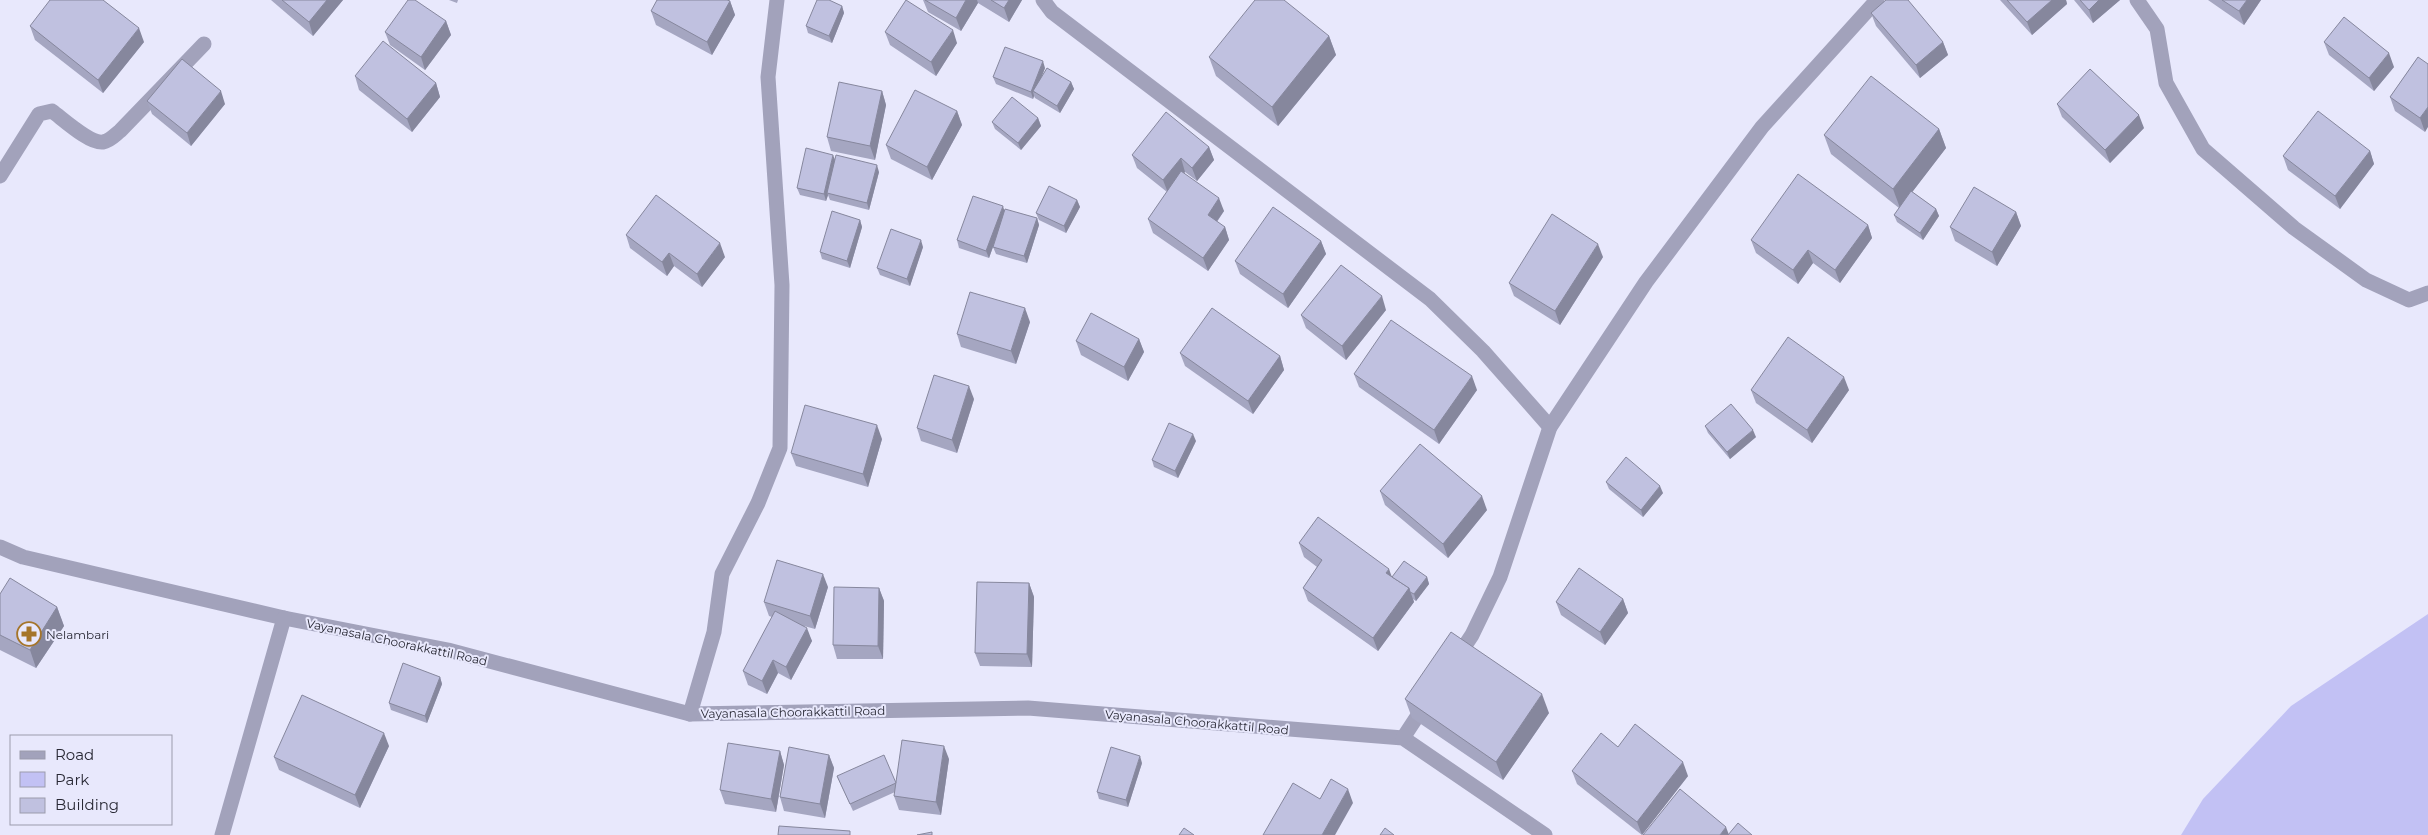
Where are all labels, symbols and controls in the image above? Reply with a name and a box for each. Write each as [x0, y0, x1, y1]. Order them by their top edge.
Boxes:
street label: Vayanasala Choorakkattil Road [305, 615, 489, 669]
pharmacy icon: Nelambari [16, 621, 42, 647]
place label: Nelambari [46, 627, 109, 642]
street label: Vayanasala Choorakkattil Road [701, 703, 885, 721]
street label: Vayanasala Choorakkattil Road [1104, 706, 1290, 738]
legend [10, 735, 172, 825]
text: Road [55, 745, 94, 764]
text: Park [55, 770, 89, 789]
text: Building [55, 795, 119, 814]

